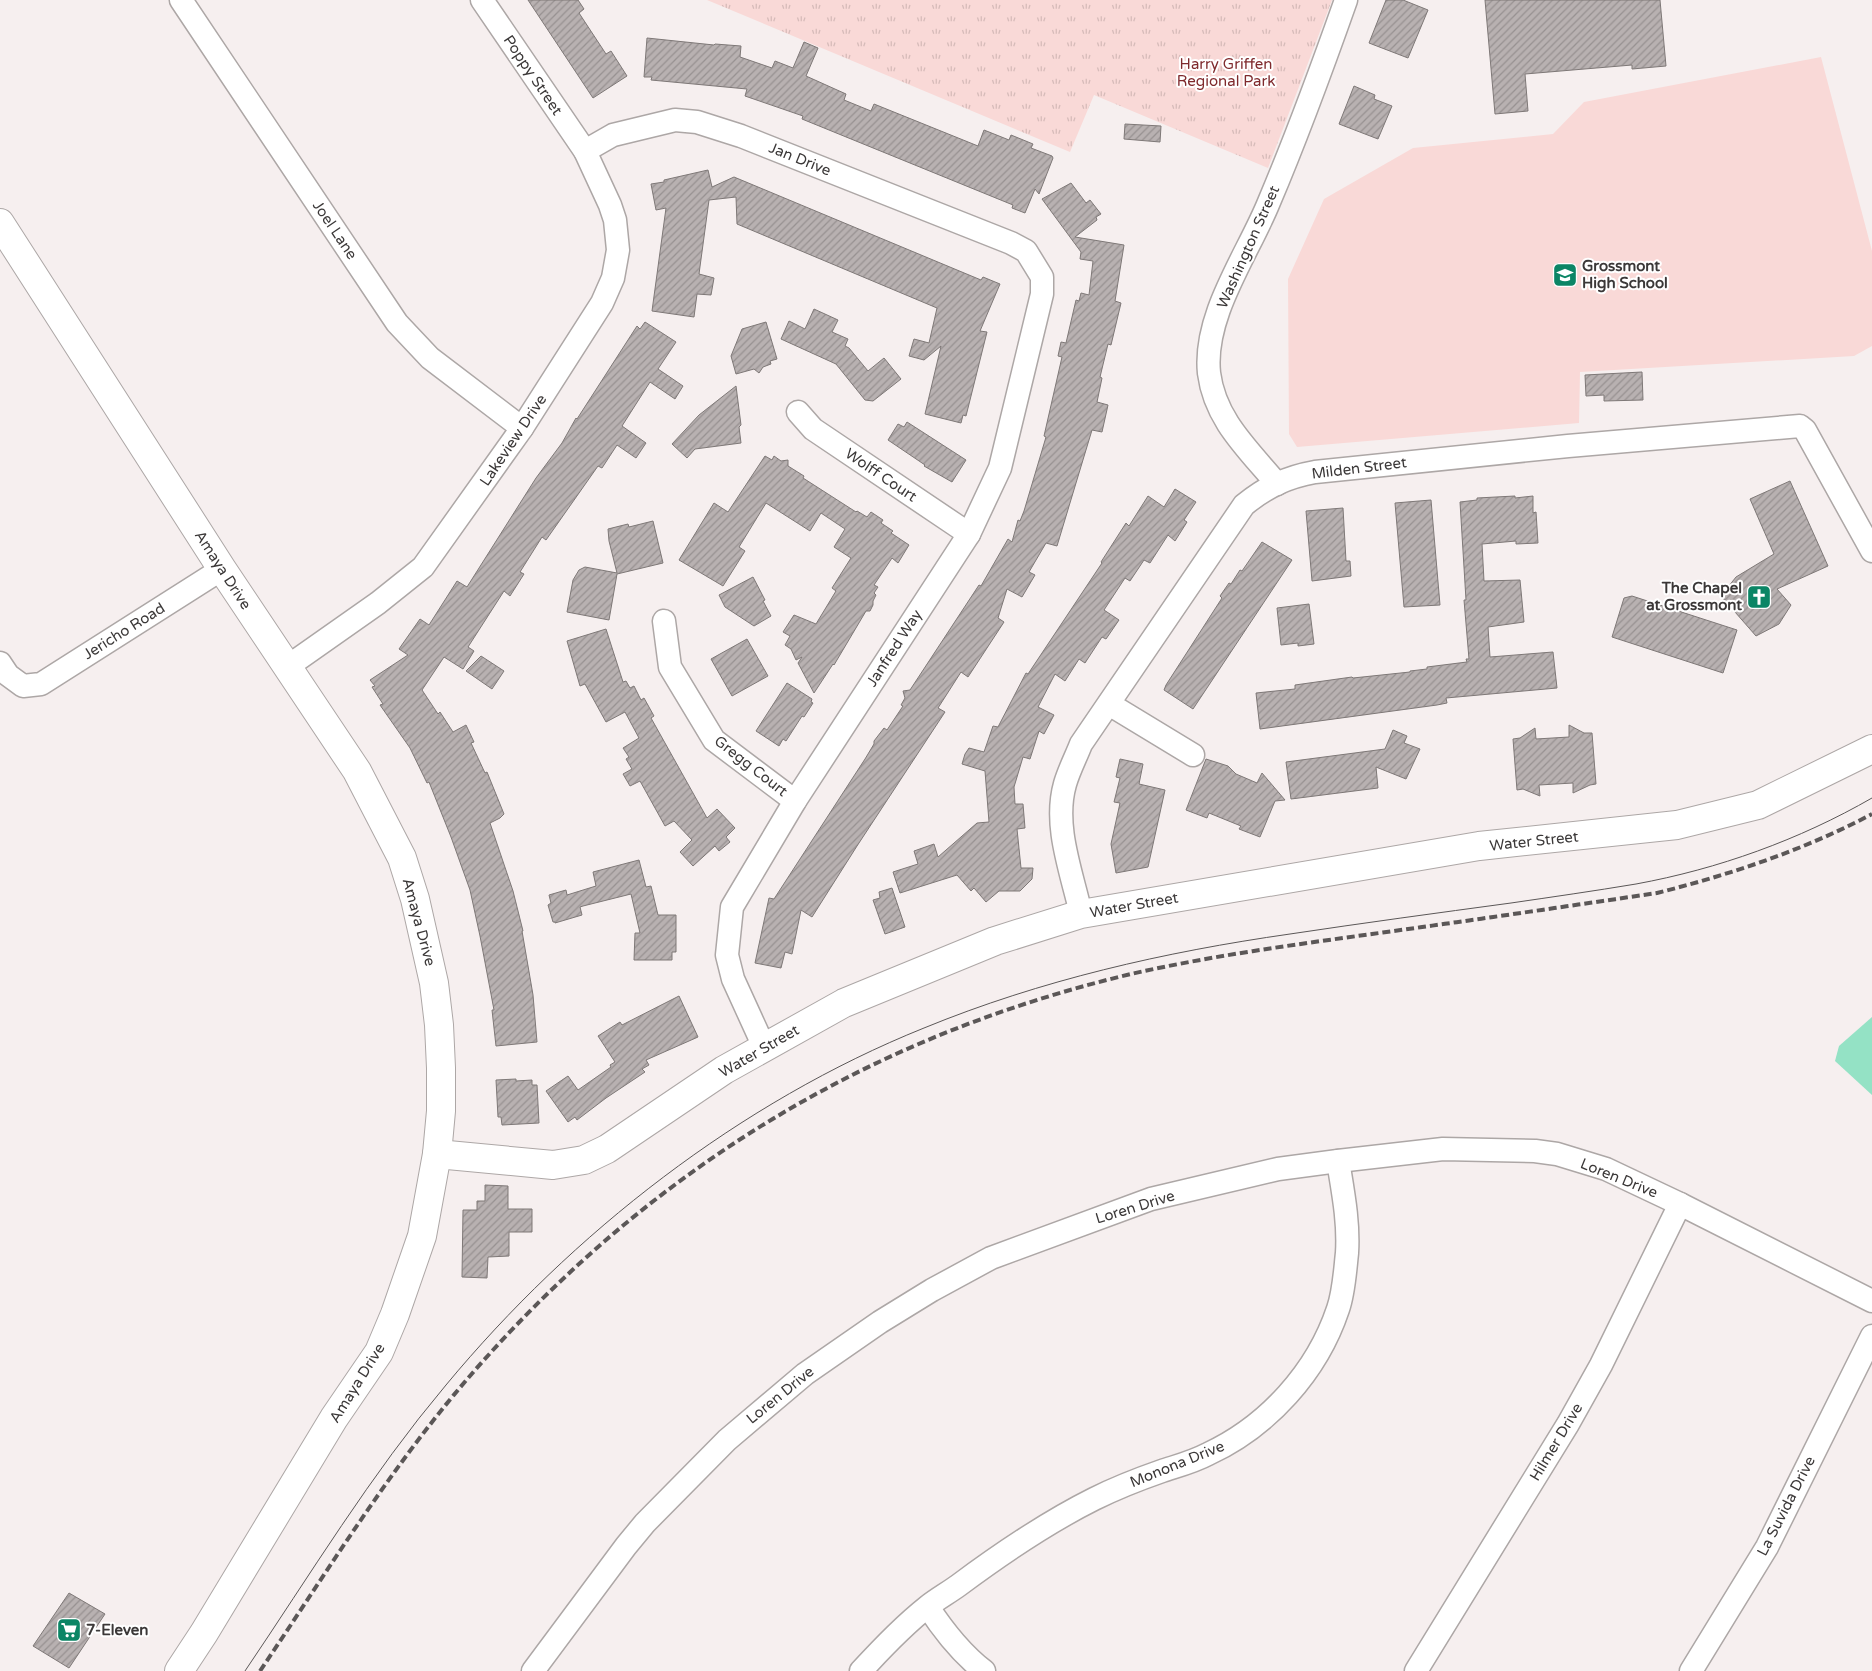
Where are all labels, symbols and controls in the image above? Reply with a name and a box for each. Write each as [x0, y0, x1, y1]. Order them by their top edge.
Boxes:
street label: Poppy Street [500, 32, 567, 119]
park label: Harry Griffen Regional Park [1177, 55, 1275, 90]
street label: Jan Drive [766, 138, 834, 180]
street label: Washington Street [1213, 183, 1283, 311]
street label: Joel Lane [309, 197, 361, 263]
place label: Grossmont High School [1582, 257, 1668, 293]
school or university icon: Grossmont High School [1552, 262, 1578, 288]
street label: Lakeview Drive [476, 391, 550, 489]
street label: Wolff Court [842, 444, 921, 506]
street label: Milden Street [1310, 453, 1408, 483]
street label: Amaya Drive [191, 527, 255, 613]
place label: The Chapel at Grossmont [1646, 579, 1742, 614]
church icon: The Chapel at Grossmont [1746, 584, 1772, 610]
street label: Jericho Road [80, 599, 168, 663]
street label: Janfred Way [862, 606, 926, 690]
street label: Gregg Court [711, 732, 791, 800]
street label: Water Street [1489, 827, 1580, 855]
street label: Amaya Drive [399, 876, 439, 968]
street label: Water Street [1088, 888, 1180, 922]
street label: Water Street [716, 1021, 802, 1081]
street label: Loren Drive [1578, 1154, 1660, 1202]
street label: Loren Drive [1093, 1186, 1177, 1228]
street label: Amaya Drive [325, 1340, 389, 1426]
street label: Loren Drive [743, 1362, 817, 1428]
street label: Hilmer Drive [1526, 1400, 1586, 1484]
street label: Monona Drive [1127, 1437, 1227, 1491]
street label: La Suvida Drive [1753, 1453, 1819, 1559]
supermarket icon: 7-Eleven [56, 1617, 82, 1643]
place label: 7-Eleven [86, 1621, 148, 1639]

